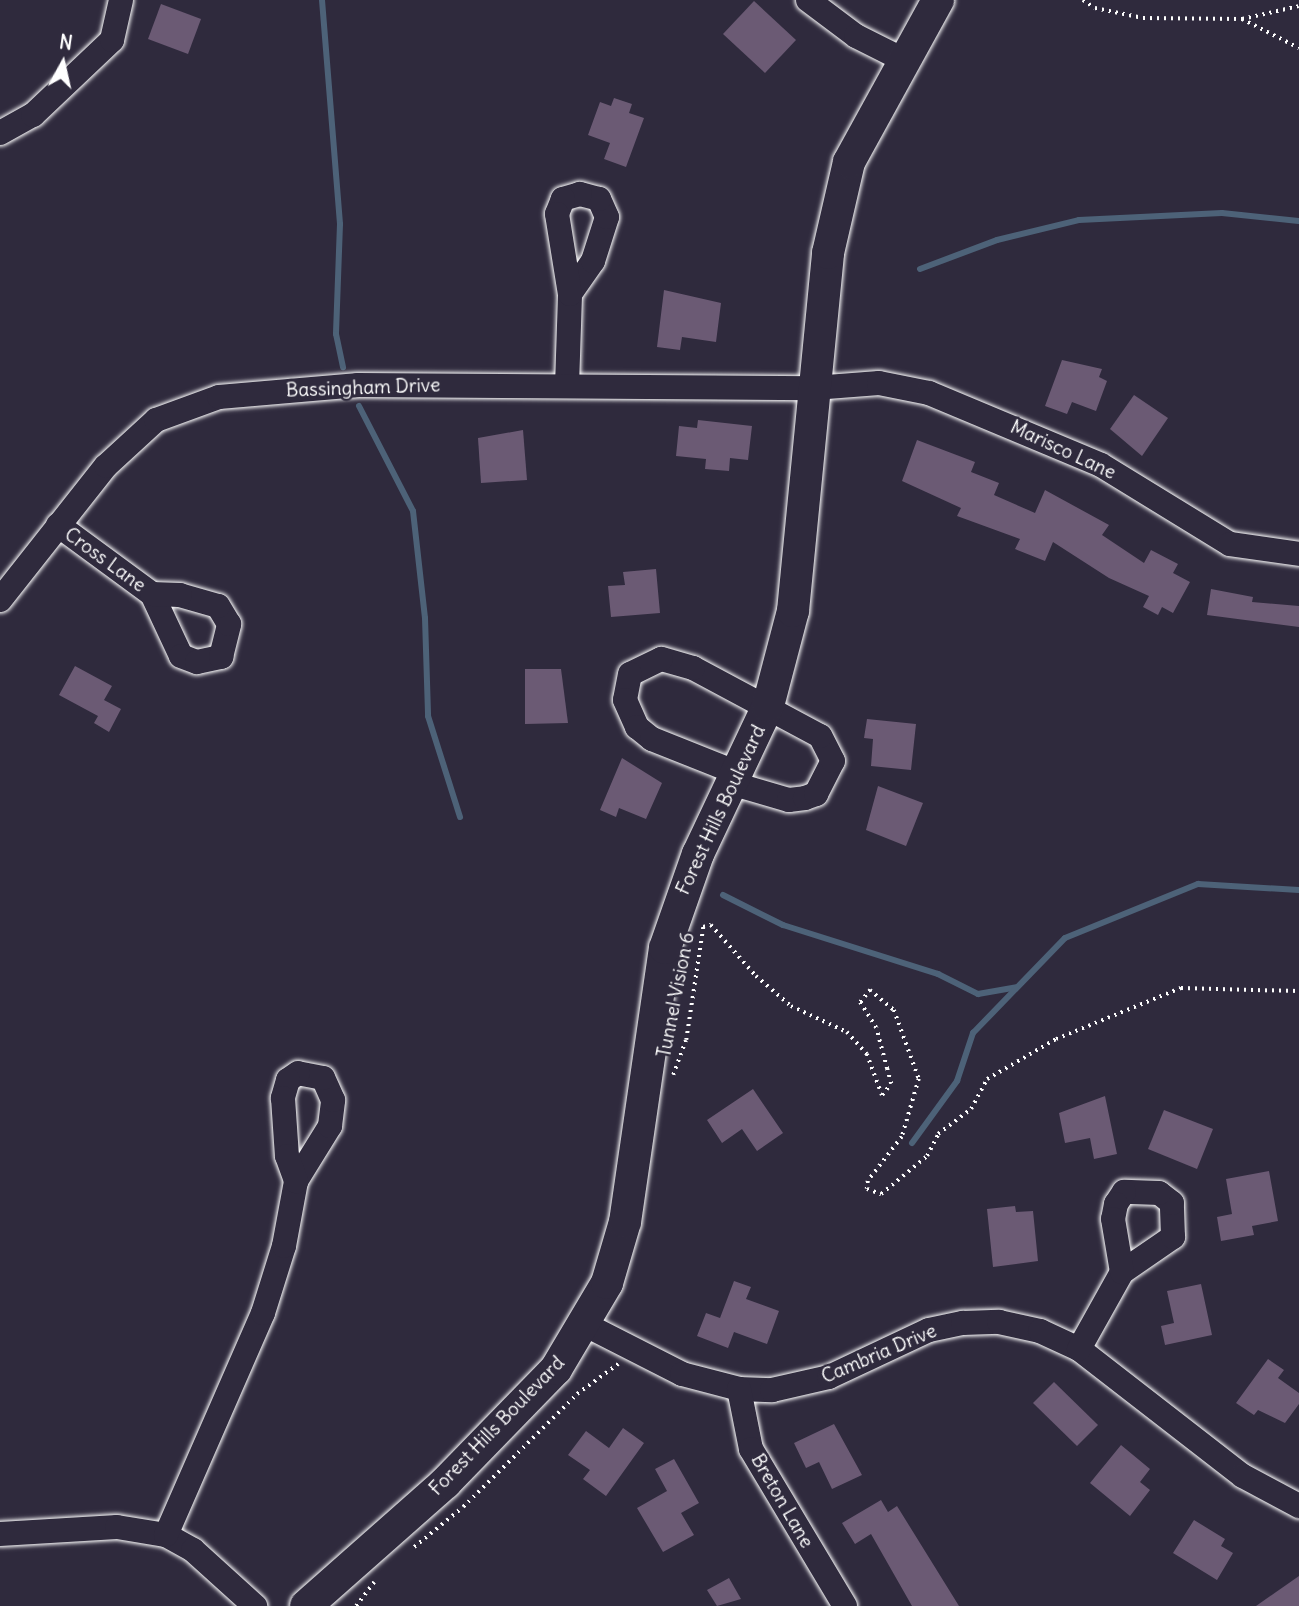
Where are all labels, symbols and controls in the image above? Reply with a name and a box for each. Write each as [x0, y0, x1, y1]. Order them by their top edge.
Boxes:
north arrow [28, 28, 98, 98]
text: N [58, 29, 74, 55]
street label: Bassingham Drive [285, 374, 441, 402]
street label: Marisco Lane [1007, 416, 1119, 484]
street label: Cross Lane [60, 523, 150, 597]
street label: Forest Hills Boulevard [672, 722, 770, 898]
street label: Tunnel Vision 6 [653, 931, 699, 1059]
street label: Cambria Drive [818, 1320, 940, 1388]
street label: Forest Hills Boulevard [425, 1352, 569, 1500]
street label: Breton Lane [746, 1450, 818, 1552]

